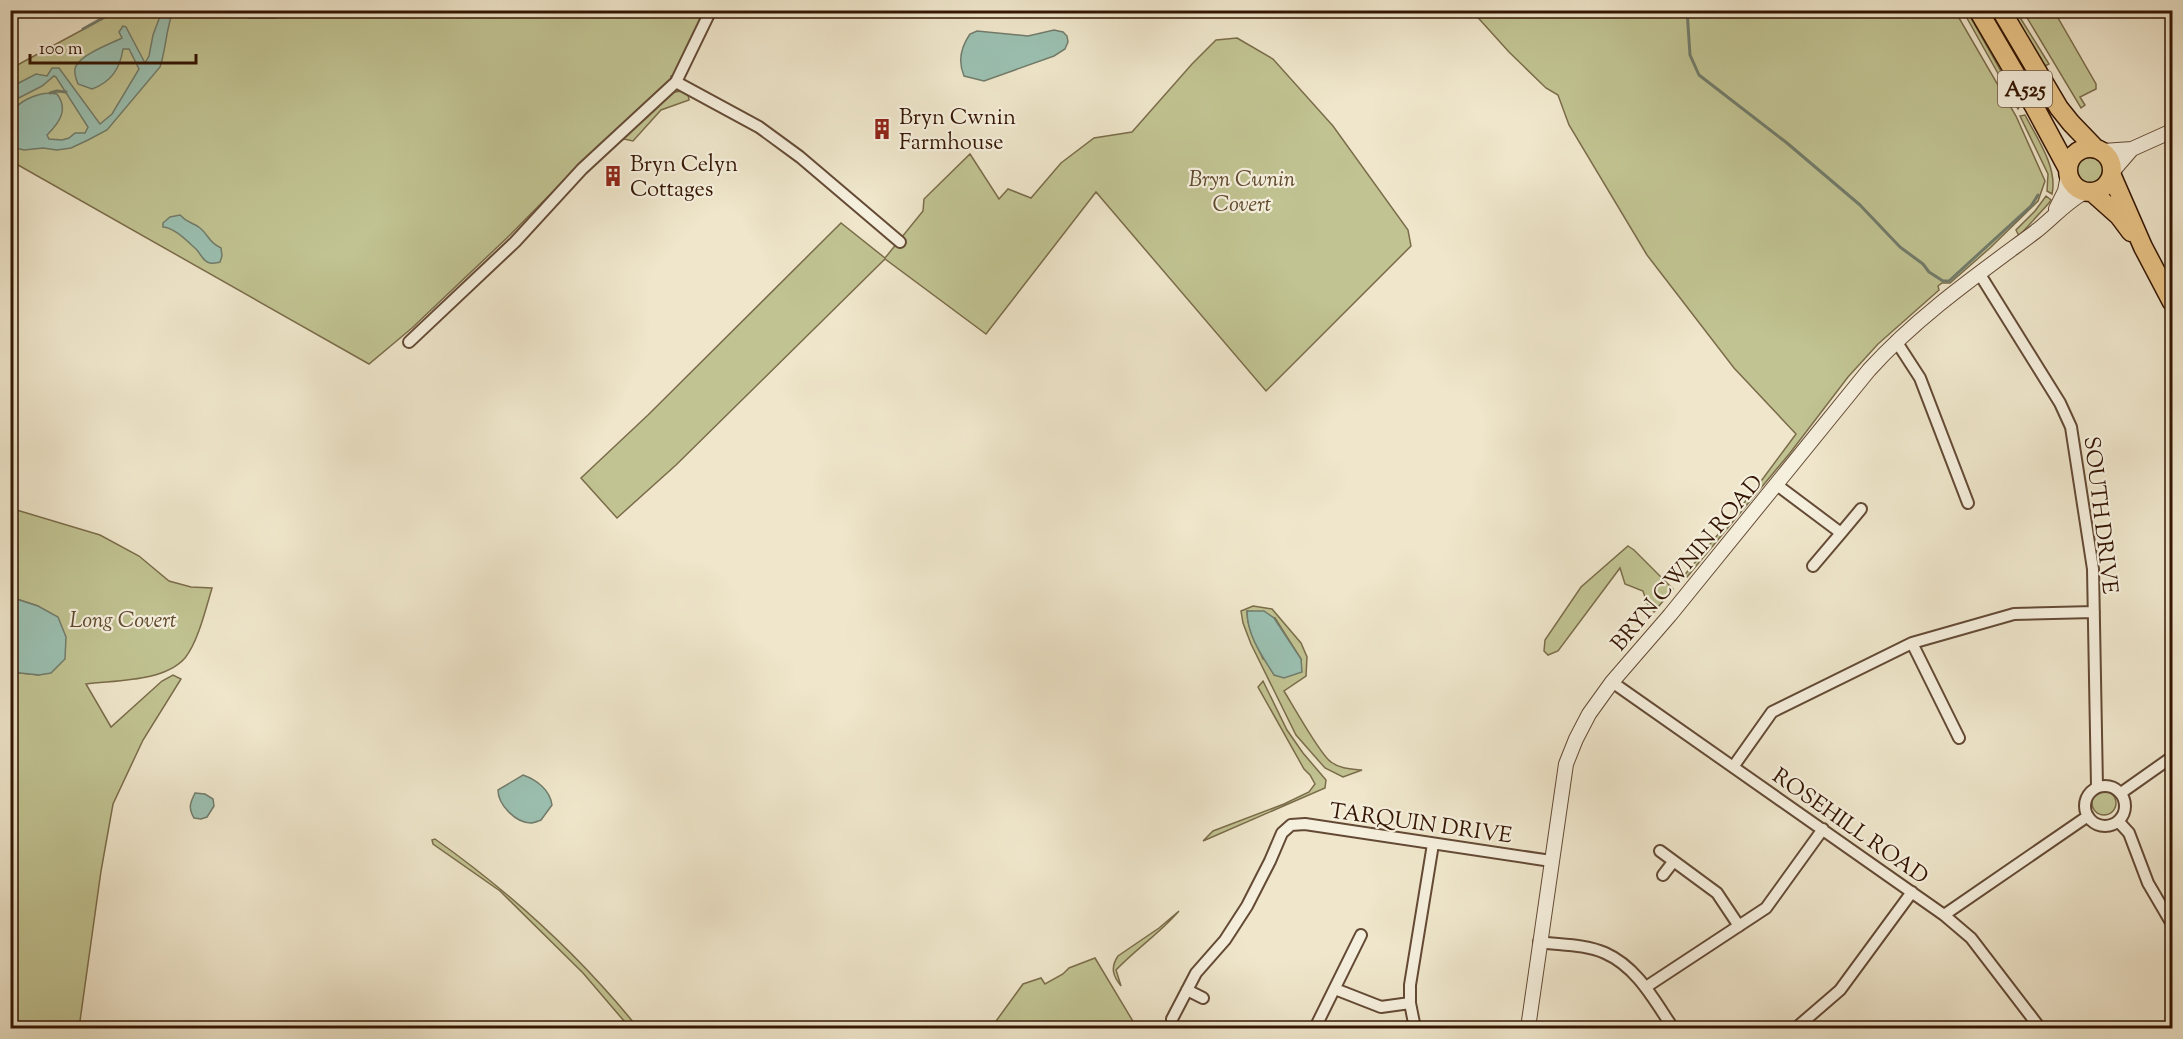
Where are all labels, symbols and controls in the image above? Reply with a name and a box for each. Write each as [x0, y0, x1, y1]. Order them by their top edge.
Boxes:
scale bar [30, 27, 196, 65]
text: 100 m [39, 37, 83, 63]
road number: A525 [1998, 71, 2052, 107]
place label: Bryn Cwnin Farmhouse [899, 103, 1016, 160]
building icon: Bryn Cwnin Farmhouse [870, 117, 894, 141]
place label: Bryn Celyn Cottages [630, 150, 738, 207]
building icon: Bryn Celyn Cottages [601, 164, 625, 188]
park label: Bryn Cwnin Covert [1189, 165, 1296, 222]
street label: SOUTH DRIVE [2073, 435, 2125, 596]
street label: BRYN CWNIN ROAD [1605, 469, 1772, 659]
park label: Long Covert [69, 606, 177, 638]
street label: ROSEHILL ROAD [1765, 761, 1934, 893]
street label: TARQUIN DRIVE [1327, 796, 1514, 854]

